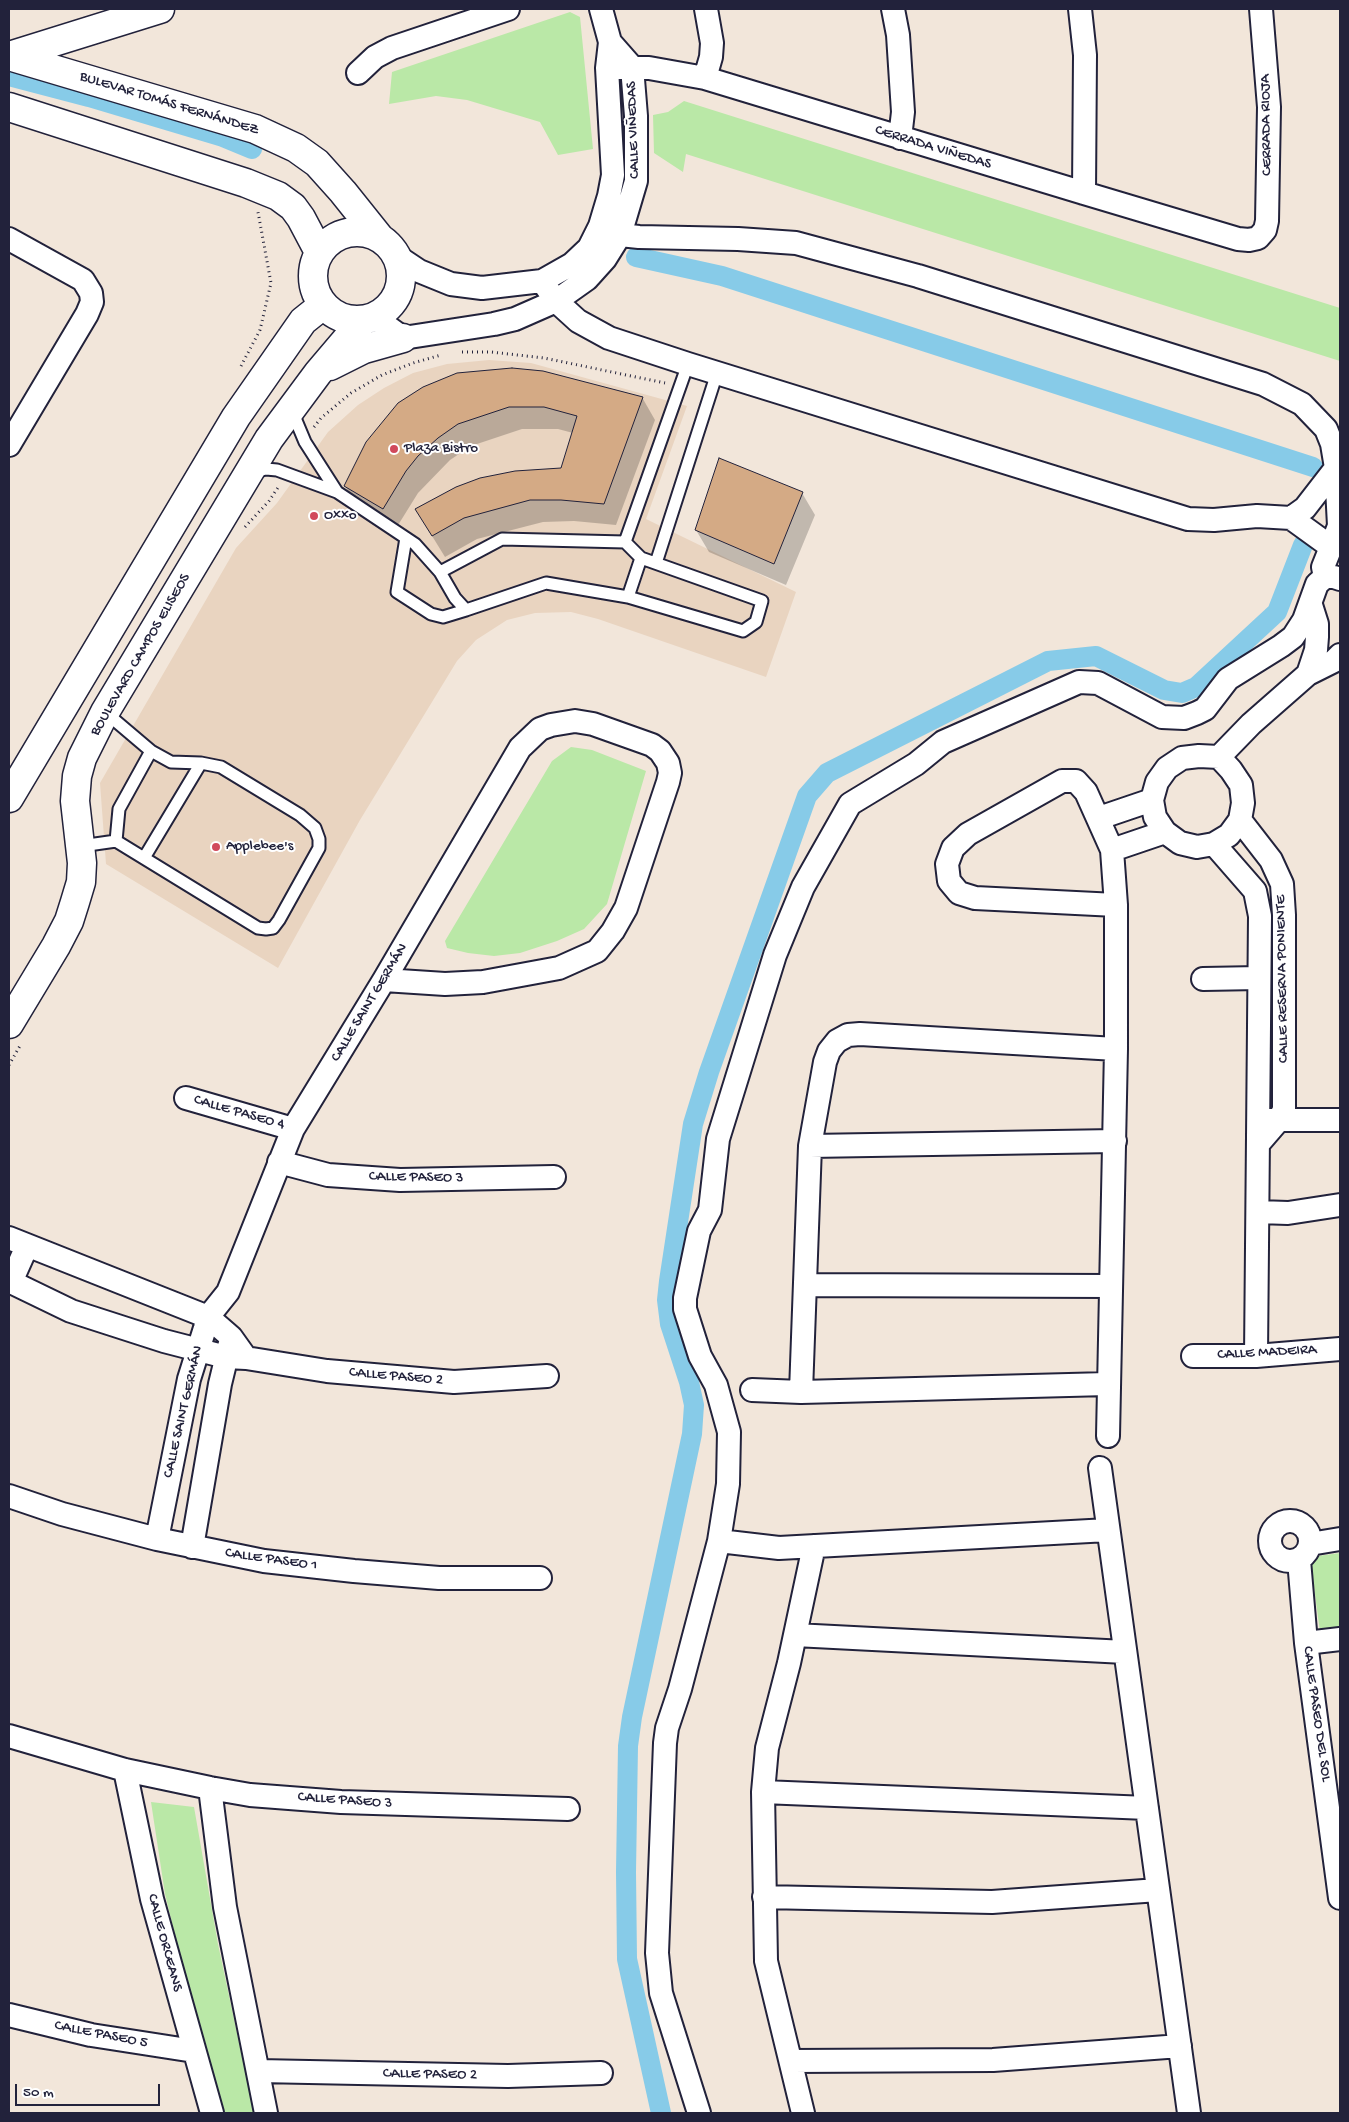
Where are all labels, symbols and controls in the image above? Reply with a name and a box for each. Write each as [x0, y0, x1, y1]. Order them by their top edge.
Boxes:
street label: BULEVAR TOMÁS FERNÁNDEZ [77, 68, 261, 140]
street label: CERRADA RIOJA [1257, 74, 1277, 176]
street label: CALLE VIÑEDAS [623, 81, 645, 179]
street label: CERRADA VIÑEDAS [873, 122, 993, 174]
place label: Plaza Bistro [404, 440, 478, 458]
marker: Plaza Bistro [388, 443, 400, 455]
place label: Oxxo [324, 507, 357, 525]
marker: Oxxo [308, 510, 320, 522]
street label: BOULEVARD CAMPOS ELISEOS [87, 571, 195, 739]
place label: Applebee's [226, 838, 293, 856]
marker: Applebee's [210, 841, 222, 853]
street label: CALLE RESERVA PONIENTE [1273, 895, 1293, 1063]
street label: CALLE SAINT GERMÁN [327, 940, 413, 1066]
street label: CALLE PASEO 4 [191, 1091, 287, 1135]
street label: CALLE PASEO 3 [369, 1168, 463, 1188]
street label: CALLE MADEIRA [1217, 1341, 1317, 1365]
street label: CALLE SAINT GERMÁN [160, 1344, 208, 1480]
street label: CALLE PASEO 2 [348, 1364, 444, 1390]
street label: CALLE PASEO 1 [224, 1545, 318, 1575]
street label: CALLE PASEO DEL SOL [1298, 1645, 1334, 1783]
street label: CALLE PASEO 3 [297, 1789, 393, 1813]
street label: CALLE ORCEANS [142, 1892, 186, 1994]
street label: CALLE PASEO 5 [53, 2017, 149, 2053]
street label: CALLE PASEO 2 [383, 2065, 477, 2085]
scale bar [18, 2074, 162, 2106]
text: 50 m [23, 2084, 54, 2102]

